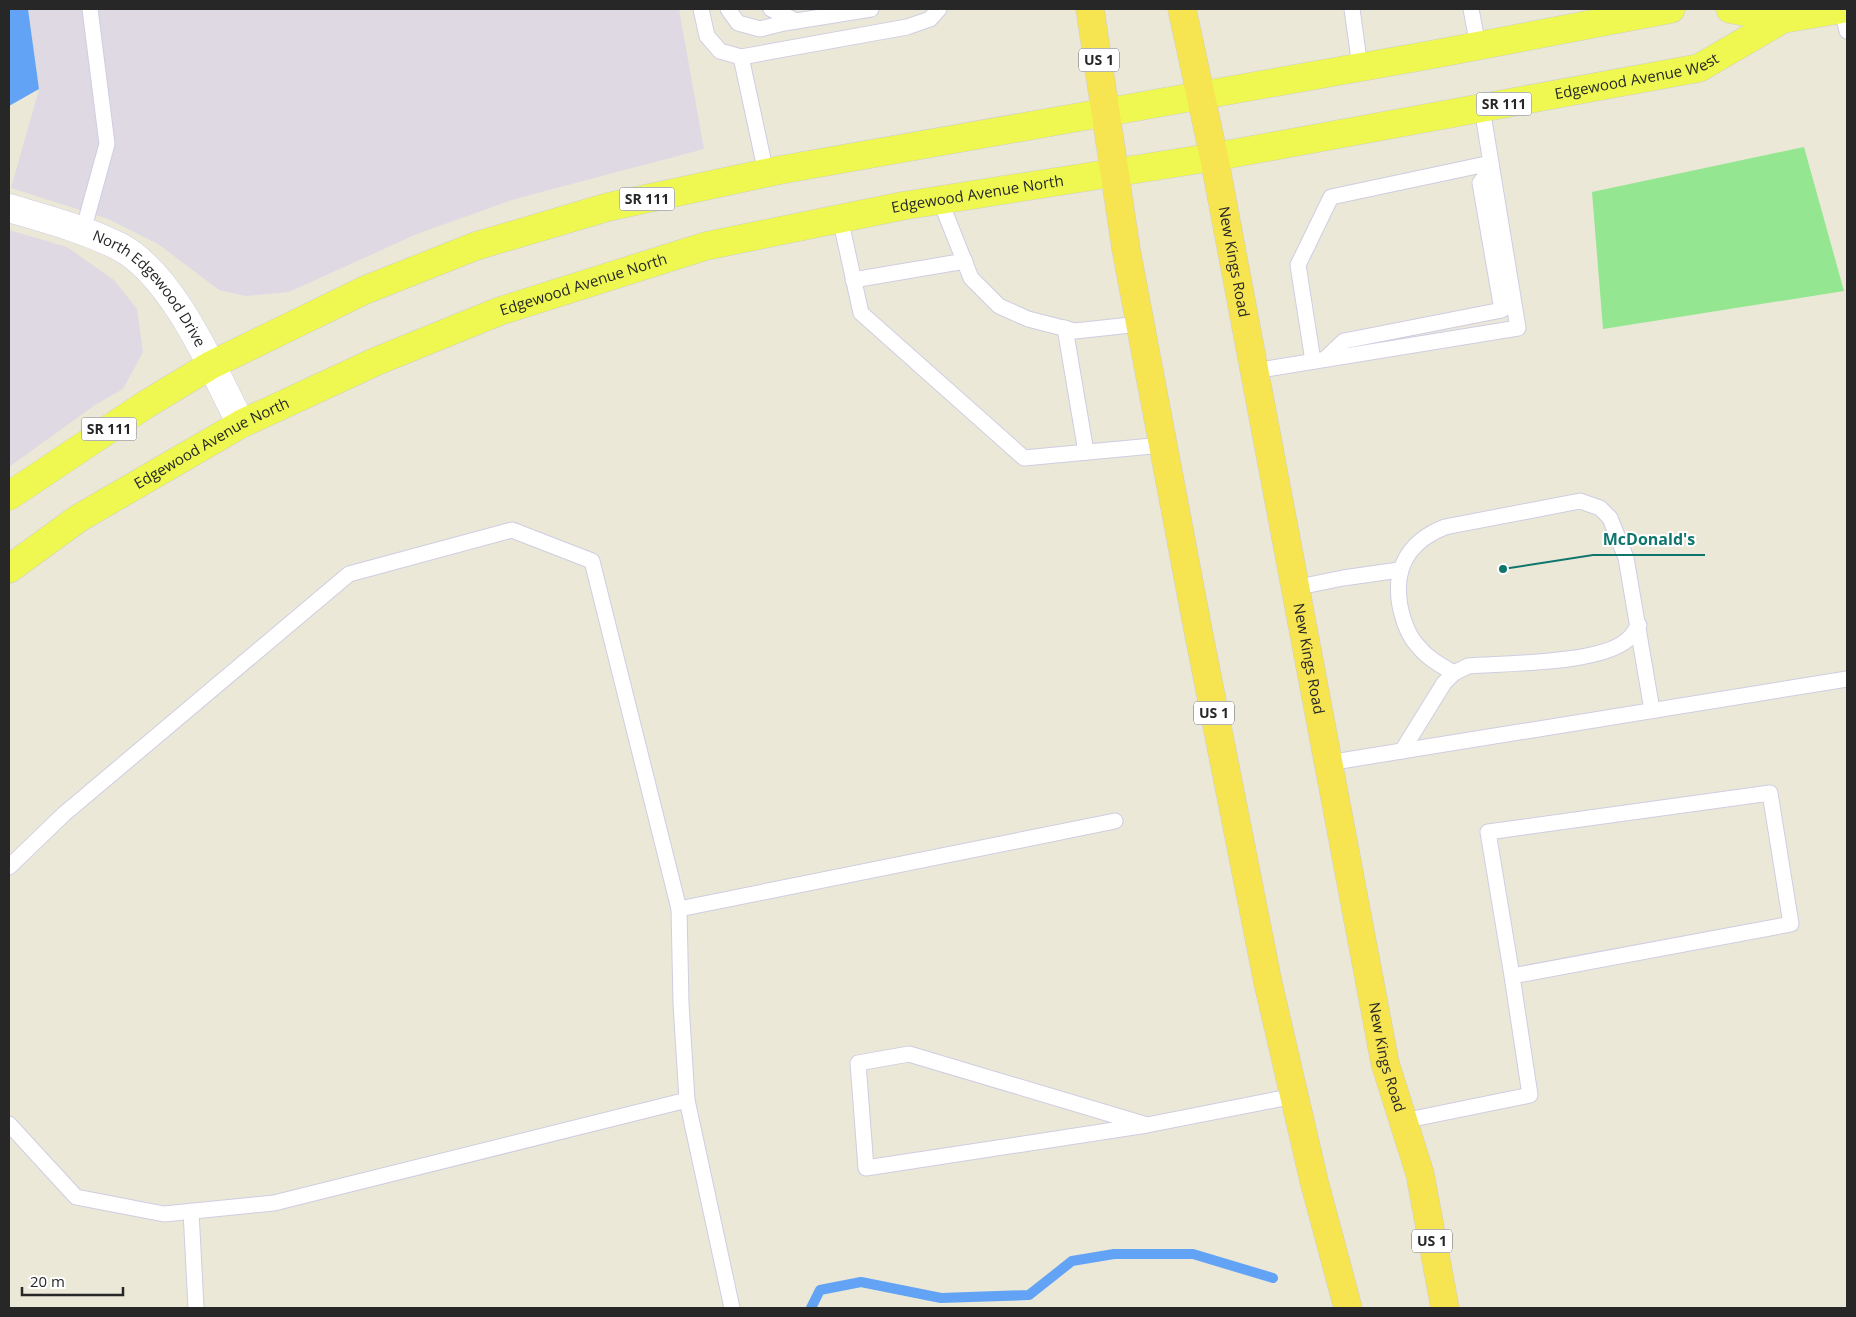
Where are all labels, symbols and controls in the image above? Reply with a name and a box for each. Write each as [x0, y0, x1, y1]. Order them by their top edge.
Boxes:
road number: US 1 [1079, 48, 1119, 72]
street label: Edgewood Avenue West [1553, 48, 1722, 103]
road number: SR 111 [1476, 92, 1532, 116]
street label: Edgewood Avenue North [889, 170, 1065, 217]
road number: SR 111 [620, 188, 674, 210]
street label: New Kings Road [1214, 204, 1255, 319]
street label: North Edgewood Drive [90, 225, 211, 350]
street label: Edgewood Avenue North [497, 248, 669, 319]
street label: Edgewood Avenue North [130, 392, 292, 493]
road number: SR 111 [82, 418, 136, 440]
callout: McDonald's [1593, 524, 1705, 555]
text: McDonald's [1603, 528, 1695, 550]
street label: New Kings Road [1289, 601, 1330, 716]
road number: US 1 [1194, 701, 1234, 724]
street label: New Kings Road [1365, 1000, 1411, 1114]
road number: US 1 [1412, 1230, 1452, 1252]
scale bar [22, 1264, 124, 1296]
text: 20 m [30, 1271, 65, 1291]

